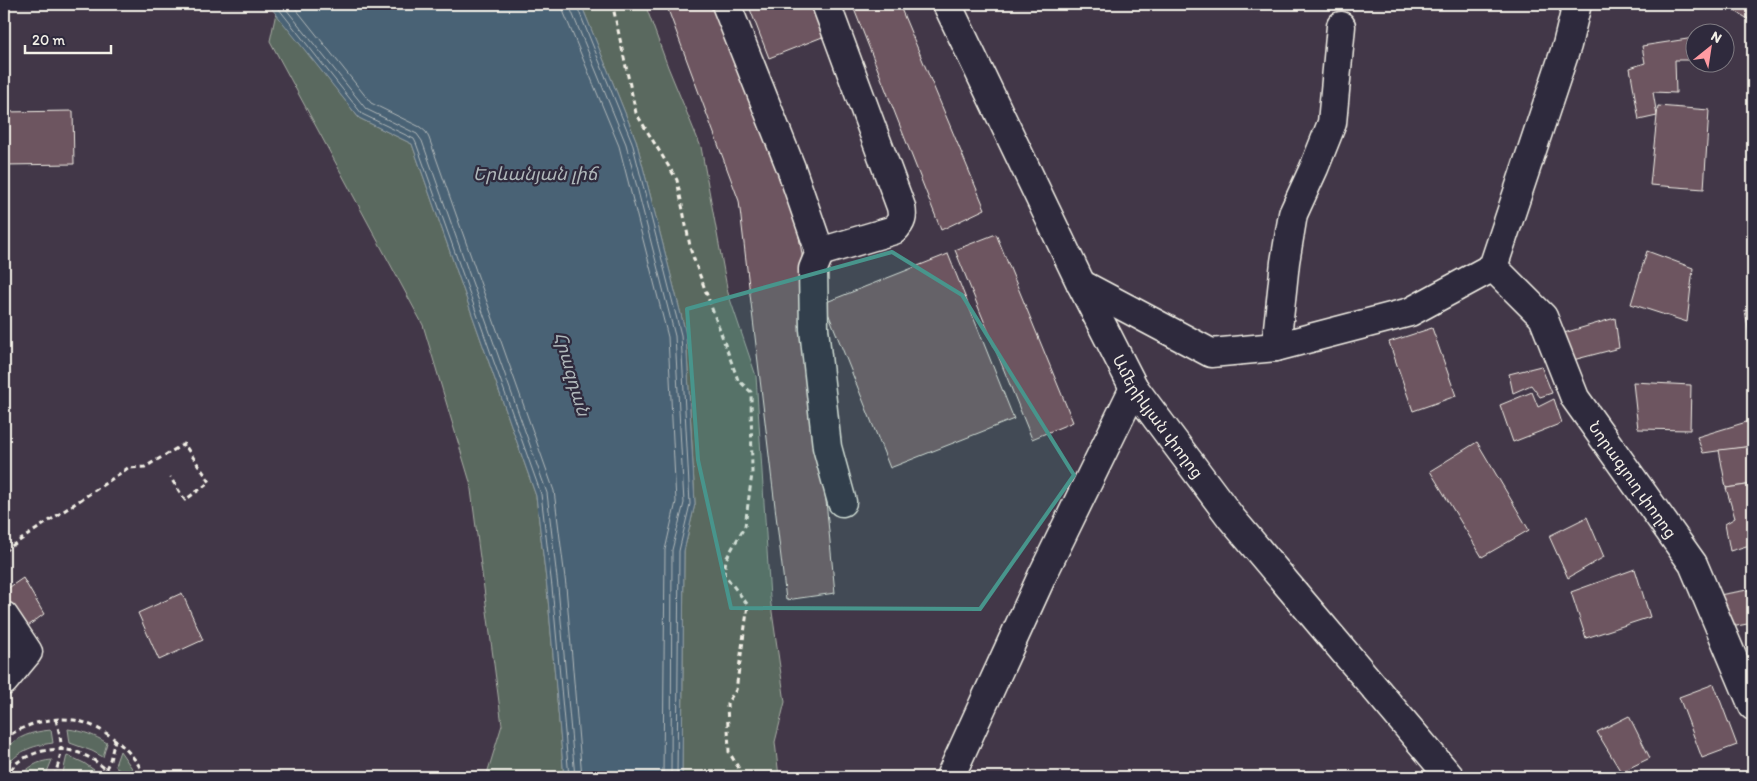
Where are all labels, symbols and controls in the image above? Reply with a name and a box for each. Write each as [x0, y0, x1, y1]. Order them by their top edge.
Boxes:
scale bar [25, 22, 111, 54]
north arrow [1684, 22, 1734, 72]
text: N [1708, 27, 1725, 47]
text: 20 m [32, 31, 66, 49]
water label: Երևանյան լիճ [473, 163, 600, 185]
water label: Հրազդան [550, 330, 595, 420]
street label: Ամերիկյան փողոց [1109, 351, 1208, 482]
street label: Նորագյուղ փողոց [1585, 418, 1681, 542]

